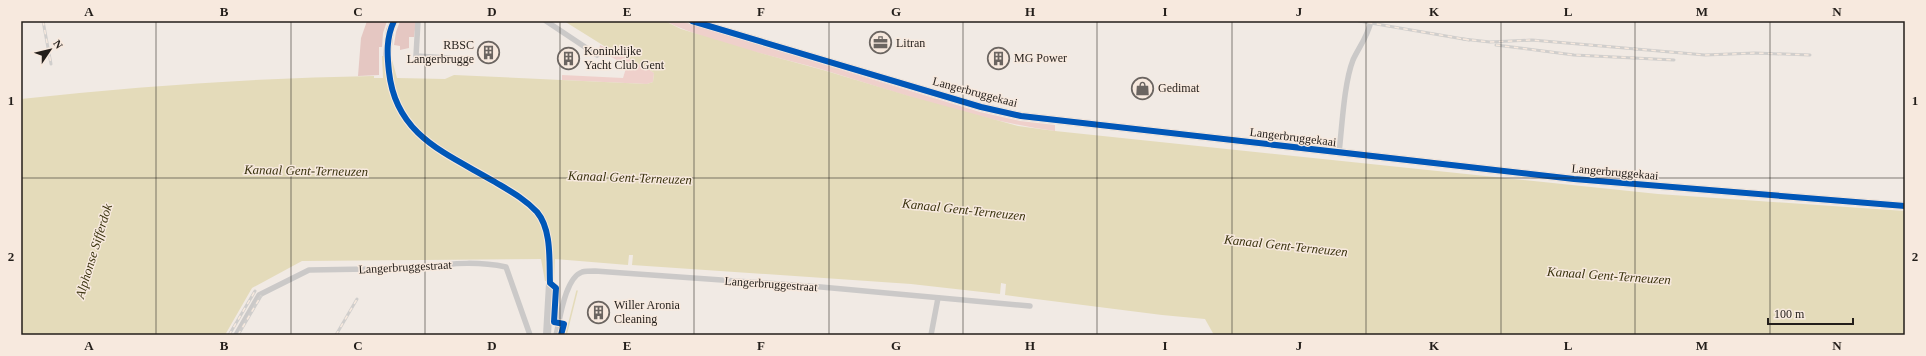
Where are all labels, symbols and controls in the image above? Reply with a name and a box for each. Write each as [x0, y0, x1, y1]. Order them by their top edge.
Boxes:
text: A [84, 4, 94, 19]
text: B [220, 4, 229, 19]
text: C [353, 4, 363, 19]
text: D [487, 4, 497, 19]
text: E [623, 4, 631, 19]
text: F [757, 4, 765, 19]
text: G [891, 4, 901, 19]
text: H [1025, 4, 1035, 19]
text: I [1162, 4, 1168, 19]
text: J [1296, 4, 1303, 19]
text: K [1429, 4, 1440, 19]
text: L [1564, 4, 1573, 19]
text: M [1696, 4, 1708, 19]
text: N [1832, 4, 1842, 19]
north arrow [30, 30, 70, 70]
office icon: Litran [868, 30, 894, 56]
place label: Litran [896, 36, 925, 50]
text: N [51, 38, 65, 51]
place label: RBSC Langerbrugge [407, 38, 474, 66]
building icon: RBSC Langerbrugge [476, 39, 502, 65]
place label: Koninklijke Yacht Club Gent [584, 44, 665, 72]
building icon: Koninklijke Yacht Club Gent [555, 45, 581, 71]
building icon: MG Power [985, 45, 1011, 71]
place label: MG Power [1014, 51, 1067, 65]
street label: Langerbruggekaai [931, 74, 1020, 110]
shop icon: Gedimat [1130, 75, 1156, 101]
place label: Gedimat [1158, 81, 1200, 95]
text: 1 [8, 93, 14, 108]
text: 1 [1912, 93, 1918, 108]
street label: Langerbruggekaai [1249, 125, 1338, 149]
street label: Langerbruggekaai [1571, 161, 1660, 183]
water label: Kanaal Gent-Terneuzen [243, 162, 368, 179]
water label: Kanaal Gent-Terneuzen [567, 168, 692, 187]
water label: Kanaal Gent-Terneuzen [900, 195, 1026, 223]
water label: Alphonse Sifferdok [72, 202, 115, 301]
water label: Kanaal Gent-Terneuzen [1222, 231, 1348, 259]
text: 2 [8, 249, 14, 264]
text: 2 [1912, 249, 1918, 264]
street label: Langerbruggestraat [358, 258, 453, 276]
water label: Kanaal Gent-Terneuzen [1546, 264, 1671, 287]
street label: Langerbruggestraat [724, 274, 819, 294]
place label: Willer Aronia Cleaning [614, 298, 681, 326]
building icon: Willer Aronia Cleaning [586, 299, 612, 325]
scale bar [1768, 300, 1853, 326]
text: 100 m [1774, 307, 1805, 321]
text: A [84, 338, 94, 353]
text: B [220, 338, 229, 353]
text: C [353, 338, 363, 353]
text: D [487, 338, 497, 353]
text: E [623, 338, 631, 353]
text: F [757, 338, 765, 353]
text: G [891, 338, 901, 353]
text: H [1025, 338, 1035, 353]
text: I [1162, 338, 1168, 353]
text: J [1296, 338, 1303, 353]
text: K [1429, 338, 1440, 353]
text: L [1564, 338, 1573, 353]
text: M [1696, 338, 1708, 353]
text: N [1832, 338, 1842, 353]

